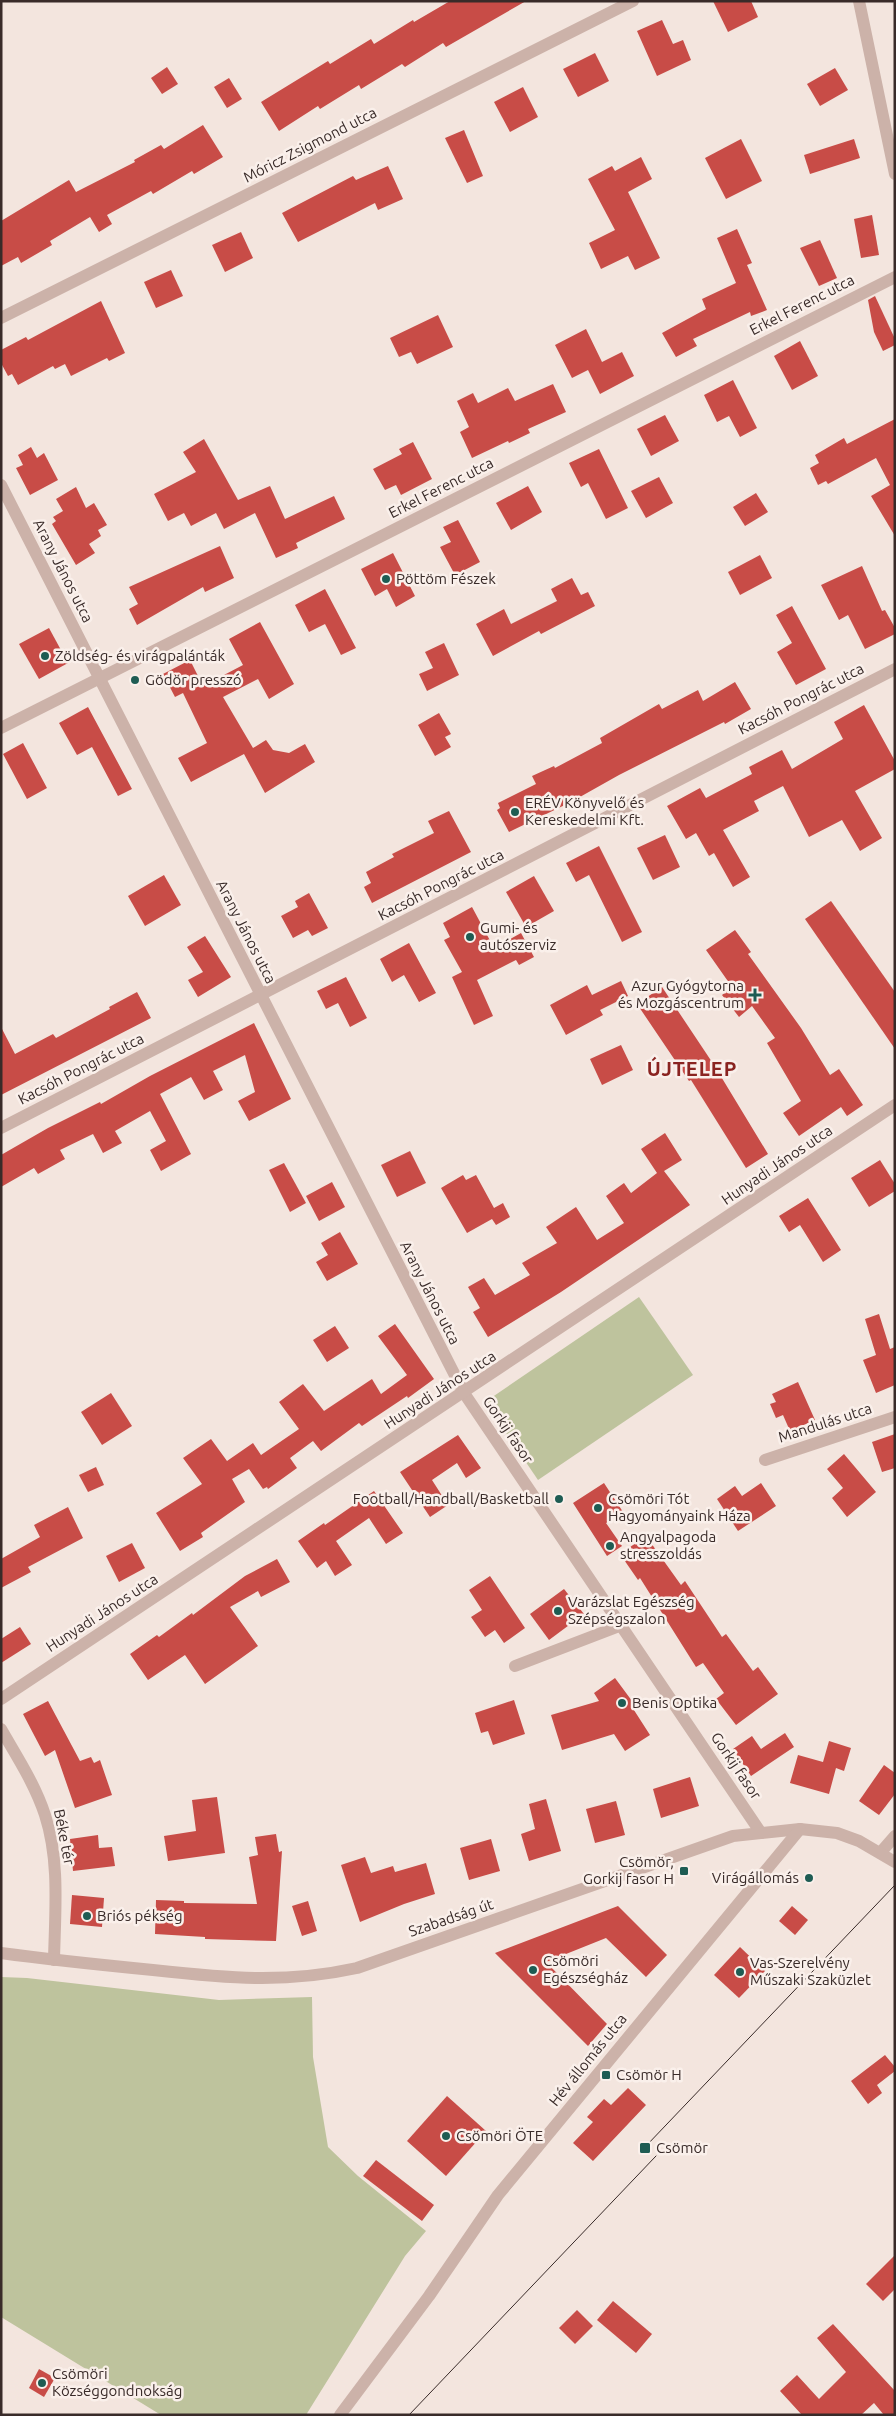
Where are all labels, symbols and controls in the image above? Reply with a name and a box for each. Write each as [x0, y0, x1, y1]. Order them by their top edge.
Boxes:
street label: Móricz Zsigmond utca [240, 104, 379, 186]
street label: Erkel Ferenc utca [747, 271, 857, 338]
street label: Erkel Ferenc utca [386, 454, 496, 521]
street label: Arany János utca [30, 516, 97, 625]
place label: Pöttöm Fészek [396, 570, 496, 587]
marker: Pöttöm Fészek [380, 573, 392, 585]
place label: Zöldség- és virágpalánták [55, 647, 226, 664]
marker: Zöldség- és virágpalánták [39, 650, 51, 662]
street label: Kacsóh Pongrác utca [735, 659, 866, 738]
place label: Gödör presszó [145, 671, 242, 688]
marker: Gödör presszó [129, 674, 141, 686]
place label: ERÉV Könyvelő és Kereskedelmi Kft. [525, 794, 644, 828]
marker: ERÉV Könyvelő és Kereskedelmi Kft. [509, 806, 521, 818]
street label: Kacsóh Pongrác utca [375, 845, 506, 924]
street label: Arany János utca [213, 877, 280, 986]
place label: Gumi- és autószerviz [480, 919, 556, 953]
marker: Gumi- és autószerviz [464, 931, 476, 943]
place label: Azur Gyógytorna és Mozgáscentrum [618, 977, 744, 1011]
marker: Azur Gyógytorna és Mozgáscentrum [748, 988, 762, 1002]
street label: Kacsóh Pongrác utca [15, 1029, 146, 1108]
district label: ÚJTELEP [647, 1056, 737, 1080]
street label: Hunyadi János utca [718, 1121, 835, 1208]
street label: Arany János utca [397, 1238, 464, 1347]
street label: Hunyadi János utca [381, 1347, 499, 1432]
street label: Gorkij fasor [480, 1393, 537, 1467]
street label: Mandulás utca [776, 1399, 874, 1446]
place label: Football/Handball/Basketball [353, 1490, 549, 1507]
place label: Csömöri Tót Hagyományaink Háza [608, 1490, 751, 1524]
marker: Football/Handball/Basketball [553, 1493, 565, 1505]
marker: Csömöri Tót Hagyományaink Háza [592, 1502, 604, 1514]
place label: Angyalpagoda stresszoldás [620, 1528, 716, 1562]
marker: Angyalpagoda stresszoldás [604, 1540, 616, 1552]
street label: Hunyadi János utca [43, 1570, 161, 1655]
place label: Varázslat Egészség Szépségszalon [568, 1593, 695, 1627]
marker: Varázslat Egészség Szépségszalon [552, 1605, 564, 1617]
place label: Benis Optika [632, 1694, 717, 1711]
marker: Benis Optika [616, 1697, 628, 1709]
street label: Gorkij fasor [708, 1729, 765, 1803]
street label: Béke tér [51, 1807, 78, 1867]
place label: Csömör, Gorkij fasor H [583, 1853, 674, 1887]
marker: Csömör, Gorkij fasor H [678, 1865, 690, 1877]
place label: Virágállomás [712, 1869, 799, 1886]
marker: Virágállomás [803, 1872, 815, 1884]
street label: Szabadság út [406, 1895, 496, 1940]
place label: Briós pékség [97, 1907, 183, 1924]
marker: Briós pékség [81, 1910, 93, 1922]
place label: Csömöri Egészségház [543, 1952, 628, 1986]
place label: Vas-Szerelvény Műszaki Szaküzlet [750, 1954, 871, 1988]
marker: Csömöri Egészségház [527, 1964, 539, 1976]
marker: Vas-Szerelvény Műszaki Szaküzlet [734, 1966, 746, 1978]
street label: Hév állomás utca [545, 2010, 630, 2109]
place label: Csömör H [616, 2066, 682, 2083]
marker: Csömör H [600, 2069, 612, 2081]
place label: Csömöri ÖTE [456, 2127, 543, 2144]
marker: Csömöri ÖTE [440, 2130, 452, 2142]
place label: Csömör [656, 2139, 708, 2156]
marker: Csömör [638, 2141, 652, 2155]
place label: Csömöri Községgondnokság [52, 2365, 182, 2399]
marker: Csömöri Községgondnokság [36, 2377, 48, 2389]

